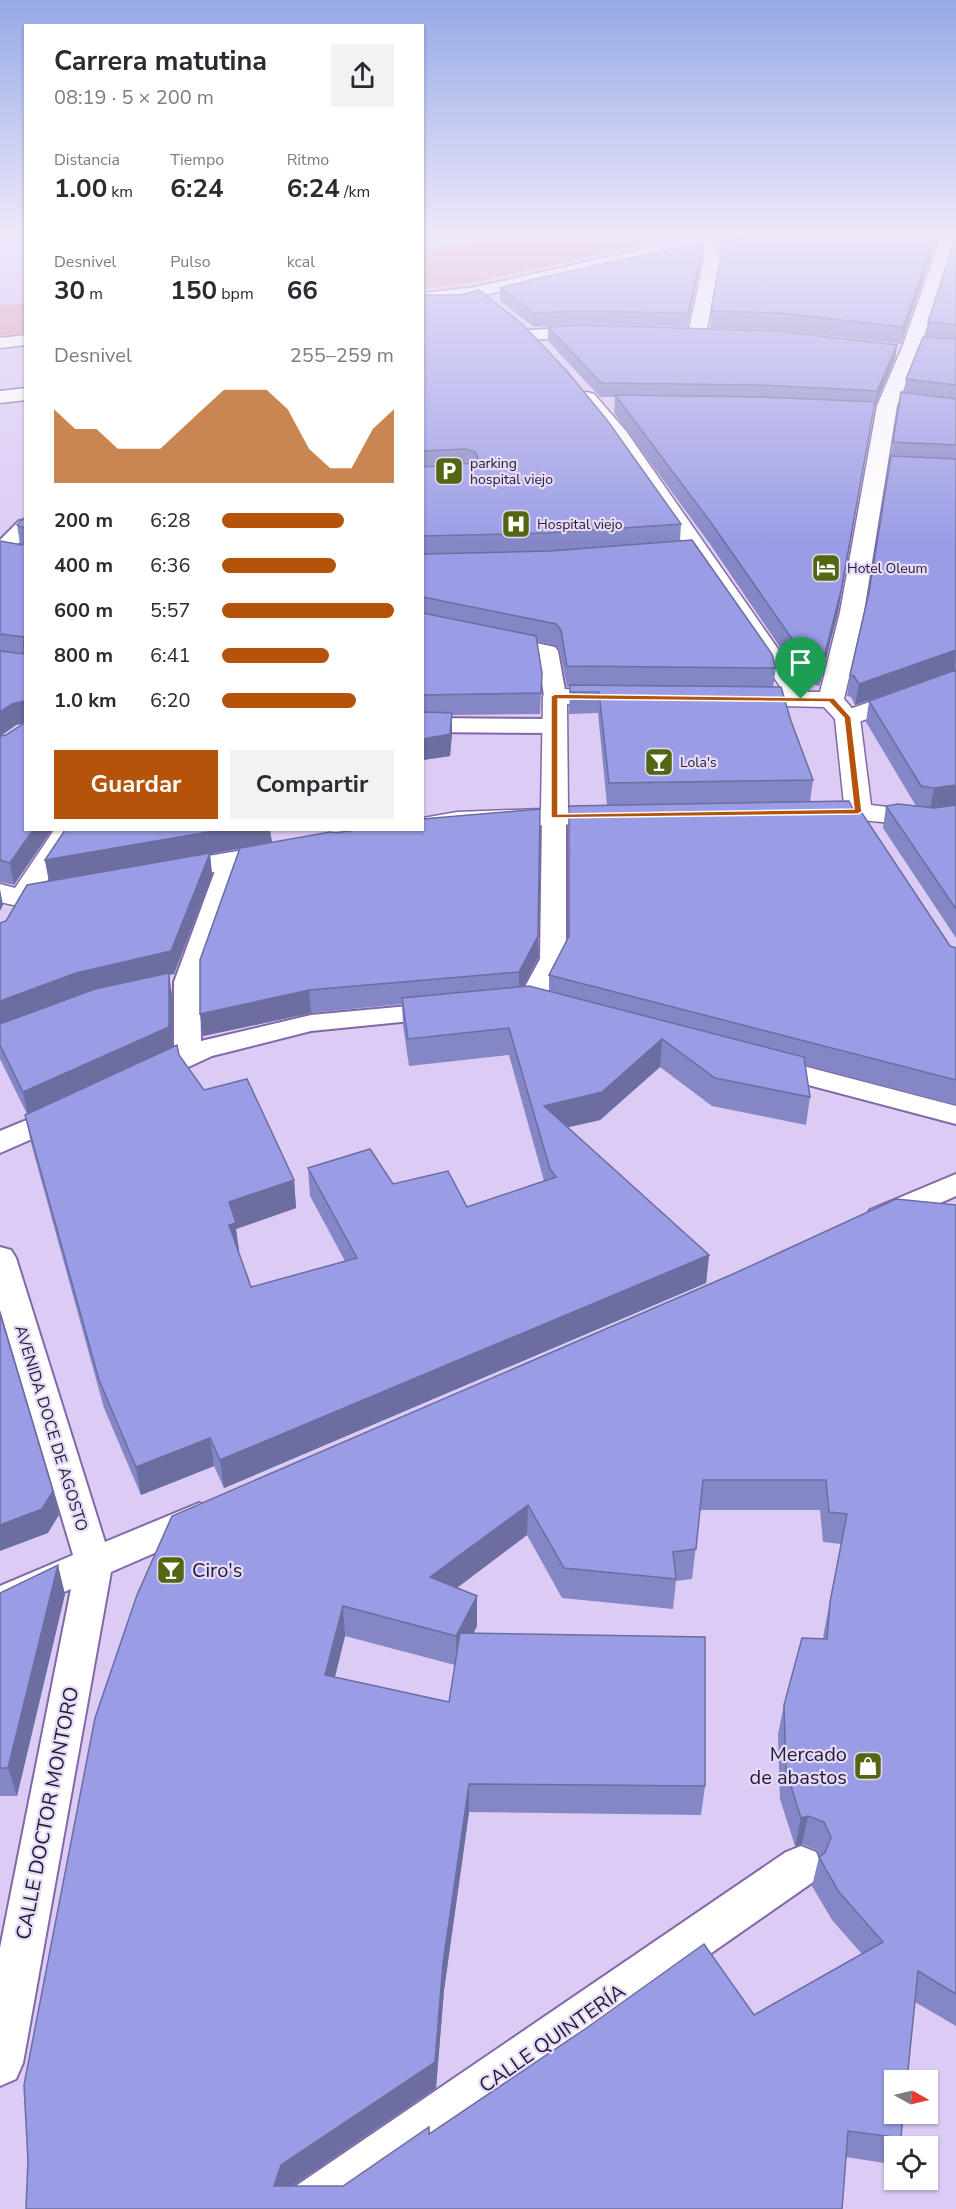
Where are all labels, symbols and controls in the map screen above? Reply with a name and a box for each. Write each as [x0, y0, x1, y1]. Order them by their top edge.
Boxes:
text: Carrera matutina [54, 43, 267, 80]
button: share [331, 44, 394, 107]
text: 08:19 · 5 × 200 m [54, 84, 214, 111]
text: Distancia [54, 149, 120, 171]
text: Tiempo [170, 149, 224, 171]
text: Ritmo [287, 149, 329, 171]
text: 1.00 [54, 171, 107, 206]
text: 6:24 [170, 171, 224, 206]
text: 6:24 [287, 171, 340, 206]
text: km [107, 181, 133, 203]
text: /km [340, 181, 370, 203]
text: Desnivel [54, 251, 116, 273]
text: Pulso [170, 251, 211, 273]
text: kcal [287, 251, 315, 273]
text: 30 [54, 273, 85, 308]
text: 150 [170, 273, 217, 308]
text: 66 [287, 273, 318, 308]
text: m [85, 283, 103, 305]
text: bpm [217, 283, 254, 305]
text: Desnivel [54, 342, 132, 369]
text: 255–259 m [290, 342, 394, 369]
place label: parking hospital viejo [470, 454, 553, 489]
parking icon: parking hospital viejo [433, 455, 465, 487]
text: 200 m [54, 507, 113, 534]
text: 6:28 [150, 507, 191, 534]
hospital icon: Hospital viejo [500, 508, 532, 540]
place label: Hospital viejo [537, 515, 623, 534]
text: 400 m [54, 552, 113, 579]
text: 6:36 [150, 552, 191, 579]
hotel icon: Hotel Oleum [810, 552, 842, 584]
place label: Hotel Oleum [847, 559, 928, 578]
text: 600 m [54, 597, 113, 624]
text: 5:57 [150, 597, 191, 624]
pin [775, 637, 826, 699]
text: 800 m [54, 642, 113, 669]
text: 6:41 [150, 642, 191, 669]
icon: arrive [784, 646, 817, 679]
text: 1.0 km [54, 687, 117, 714]
text: 6:20 [150, 687, 191, 714]
bar icon: Lola's [643, 746, 675, 778]
button: Guardar [54, 750, 218, 819]
button: Compartir [230, 750, 394, 819]
place label: Lola's [680, 753, 717, 772]
street label: AVENIDA DOCE DE AGOSTO [9, 1323, 93, 1534]
bar icon: Ciro's [155, 1554, 187, 1586]
place label: Ciro's [192, 1557, 242, 1584]
street label: CALLE DOCTOR MONTORO [10, 1684, 85, 1942]
place label: Mercado de abastos [750, 1741, 847, 1791]
shop icon: Mercado de abastos [852, 1750, 884, 1782]
street label: CALLE QUINTERÍA [474, 1978, 631, 2099]
north arrow [884, 2070, 938, 2124]
map controls [884, 2070, 938, 2190]
button: locate [884, 2136, 938, 2190]

